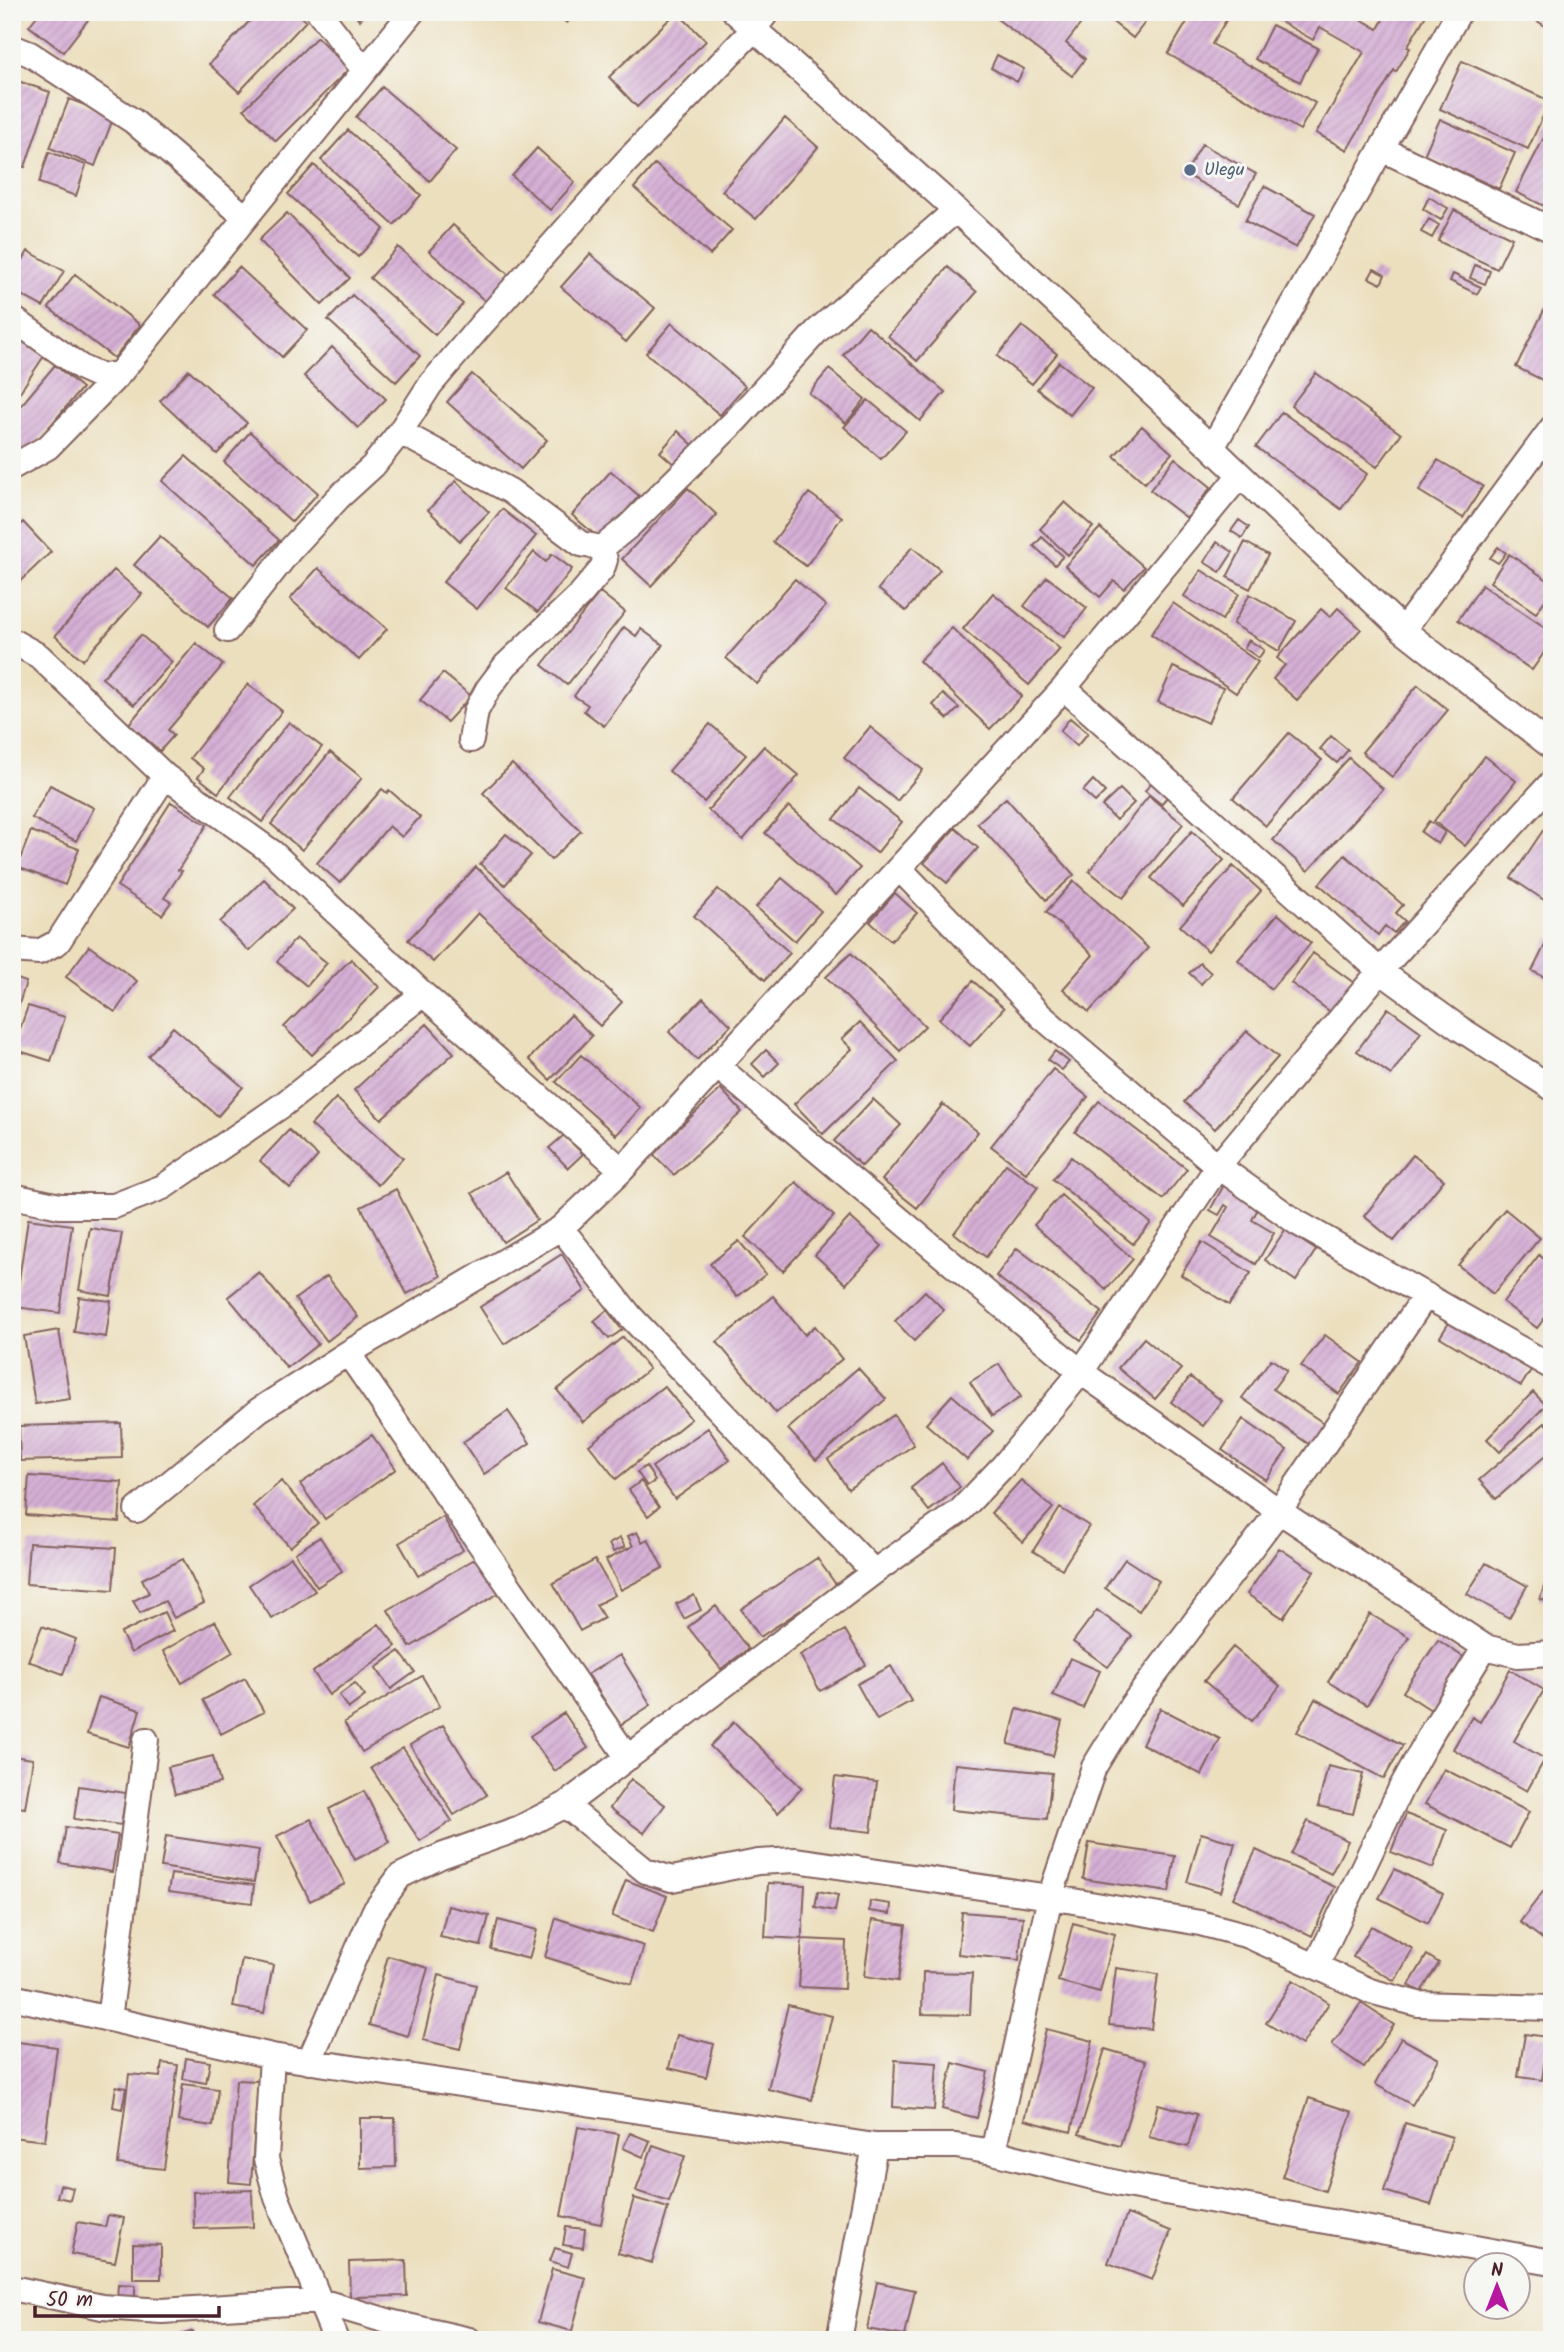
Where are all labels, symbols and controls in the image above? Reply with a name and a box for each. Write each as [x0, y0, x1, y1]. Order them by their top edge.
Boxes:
place label: Ulegu [1204, 156, 1245, 185]
marker: Ulegu [1182, 162, 1198, 178]
north arrow [1462, 2250, 1532, 2320]
text: N [1491, 2256, 1503, 2286]
scale bar [35, 2275, 219, 2319]
text: 50 m [46, 2284, 93, 2317]

